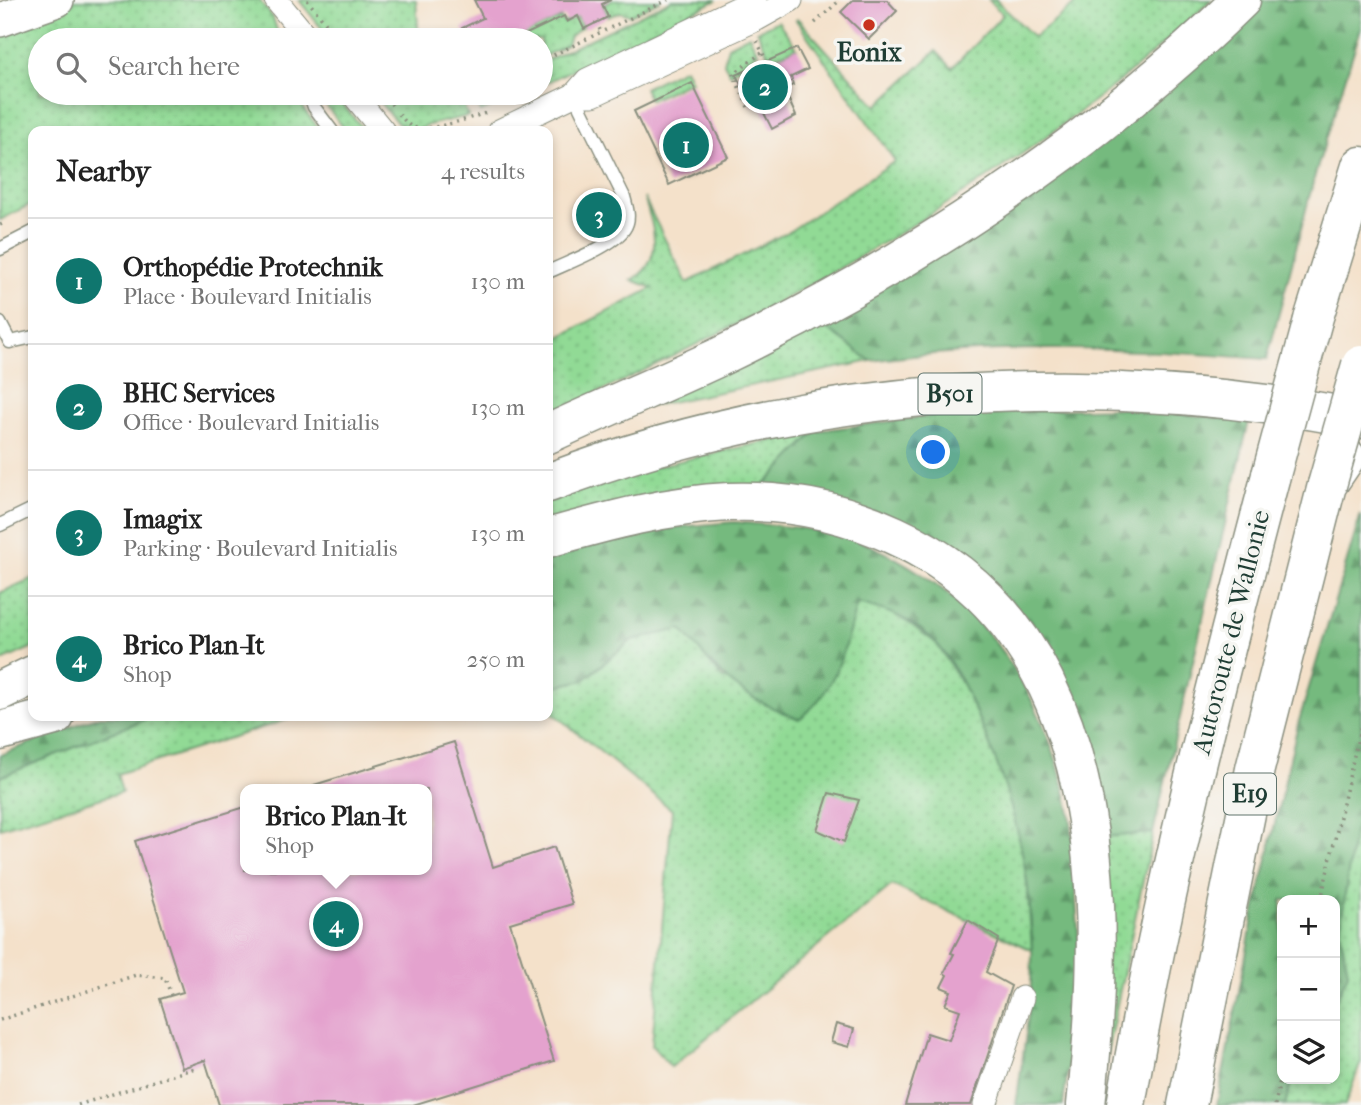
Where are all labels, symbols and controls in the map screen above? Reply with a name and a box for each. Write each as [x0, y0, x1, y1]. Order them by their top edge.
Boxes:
marker: Eonix [861, 17, 877, 33]
search box [28, 28, 553, 105]
place label: Eonix [836, 37, 902, 68]
icon: search [52, 48, 90, 86]
text: Search here [108, 51, 240, 82]
pin: 2 [742, 61, 788, 113]
pin: 1 [663, 119, 709, 171]
text: Nearby [56, 154, 151, 189]
text: 4 results [441, 158, 525, 185]
pin: 3 [576, 189, 622, 241]
text: Orthopédie Protechnik [123, 252, 383, 283]
text: 1 [75, 268, 83, 295]
text: 130 m [471, 268, 525, 295]
text: Place · Boulevard Initialis [123, 283, 372, 310]
road number: B501 [918, 374, 982, 414]
text: BHC Services [123, 378, 275, 409]
text: 2 [73, 394, 85, 421]
text: 130 m [471, 394, 525, 421]
text: Office · Boulevard Initialis [123, 409, 379, 436]
your location [916, 435, 950, 469]
text: Imagix [123, 504, 202, 535]
street label: Autoroute de Wallonie [1185, 506, 1276, 758]
text: 3 [74, 520, 84, 547]
text: 130 m [471, 520, 525, 547]
text: Parking · Boulevard Initialis [123, 535, 398, 562]
text: Brico Plan-It [123, 630, 265, 661]
text: 4 [72, 646, 86, 673]
text: 250 m [467, 646, 525, 673]
text: Shop [123, 661, 172, 688]
road number: E19 [1224, 774, 1276, 814]
popup [240, 784, 432, 875]
text: Brico Plan-It [265, 801, 407, 832]
text: Shop [265, 832, 314, 859]
map controls [1277, 895, 1340, 1084]
button: + [1277, 895, 1340, 958]
pin: 4 [313, 898, 359, 950]
button: − [1277, 958, 1340, 1021]
button: layers [1277, 1021, 1340, 1084]

